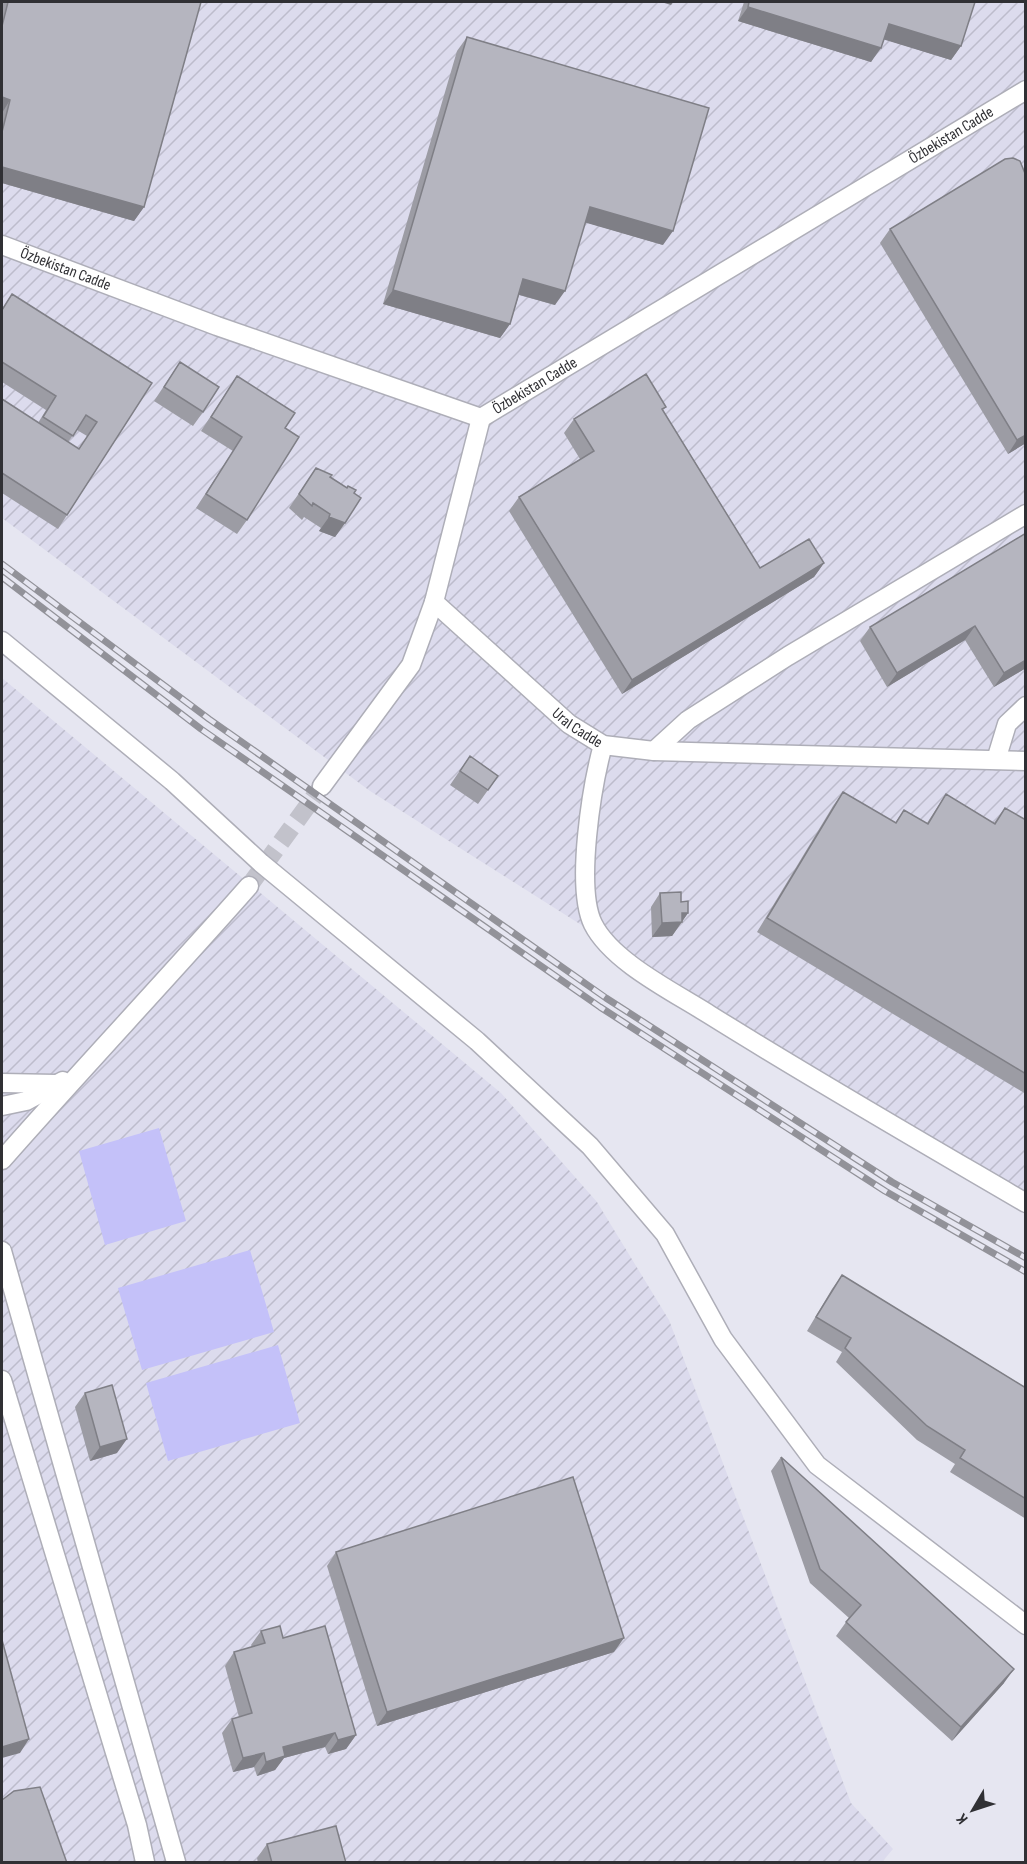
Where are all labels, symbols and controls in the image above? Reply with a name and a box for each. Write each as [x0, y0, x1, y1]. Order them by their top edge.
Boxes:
street label: Özbekistan Cadde [905, 102, 997, 168]
street label: Özbekistan Cadde [18, 243, 114, 295]
street label: Özbekistan Cadde [489, 353, 580, 418]
street label: Ural Cadde [548, 704, 606, 752]
north arrow [943, 1780, 1003, 1840]
text: K [953, 1809, 972, 1828]

